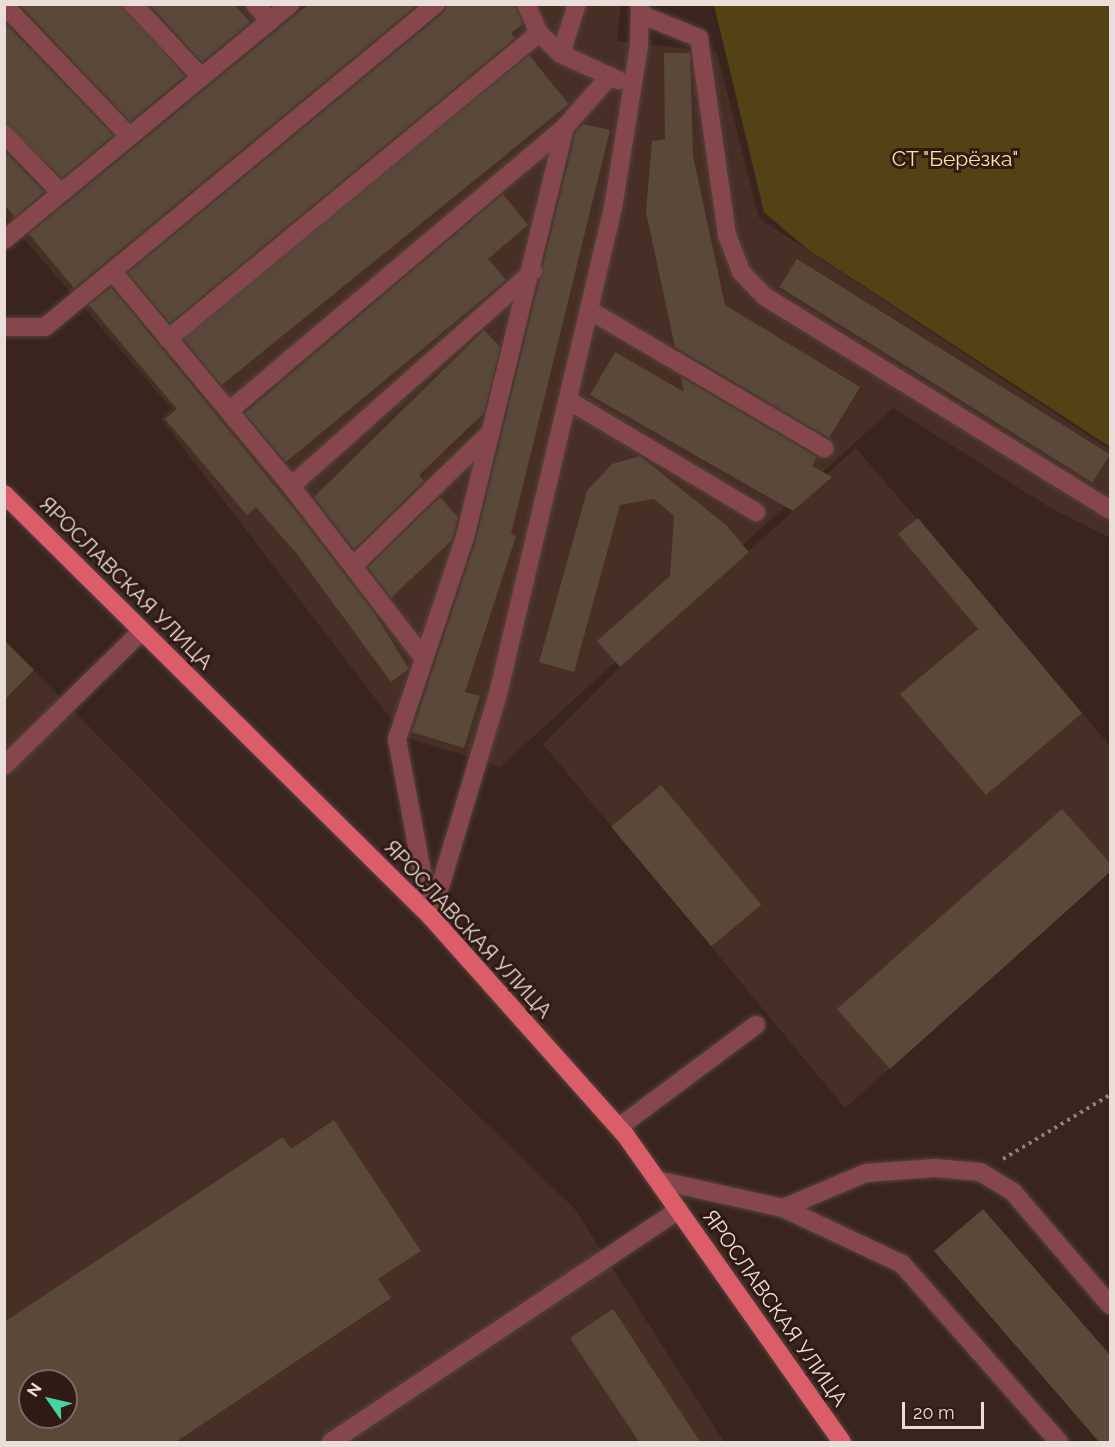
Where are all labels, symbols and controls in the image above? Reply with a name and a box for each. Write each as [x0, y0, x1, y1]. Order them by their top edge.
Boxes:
park label: СТ "Берёзка" [891, 146, 1019, 172]
street label: ЯРОСЛАВСКАЯ УЛИЦА [34, 491, 218, 675]
street label: ЯРОСЛАВСКАЯ УЛИЦА [379, 835, 557, 1023]
street label: ЯРОСЛАВСКАЯ УЛИЦА [697, 1205, 853, 1411]
north arrow [18, 1369, 78, 1429]
text: N [23, 1379, 46, 1400]
scale bar [905, 1390, 988, 1428]
text: 20 m [913, 1402, 955, 1423]

